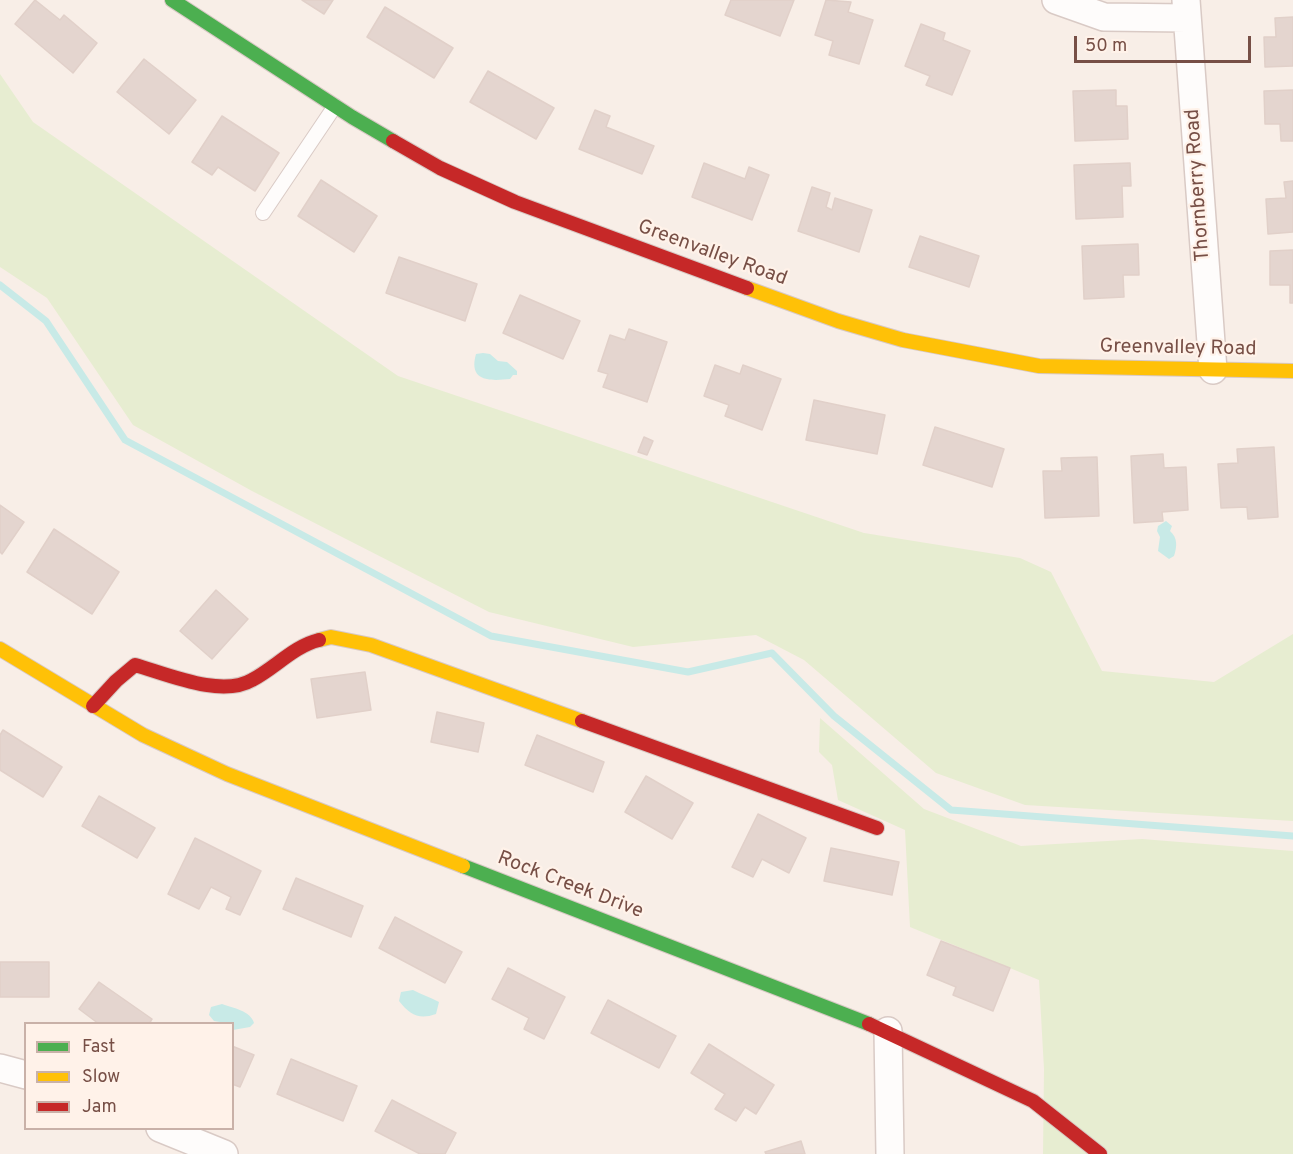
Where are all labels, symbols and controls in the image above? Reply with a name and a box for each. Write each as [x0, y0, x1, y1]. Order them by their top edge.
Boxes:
scale bar [1077, 24, 1254, 62]
text: 50 m [1085, 35, 1127, 58]
street label: Thornberry Road [1182, 108, 1216, 262]
street label: Greenvalley Road [634, 216, 790, 292]
street label: Greenvalley Road [1099, 336, 1257, 362]
street label: Rock Creek Drive [494, 847, 646, 925]
legend [24, 1022, 234, 1130]
text: Fast [82, 1036, 115, 1059]
text: Slow [82, 1066, 120, 1089]
text: Jam [82, 1096, 117, 1119]

